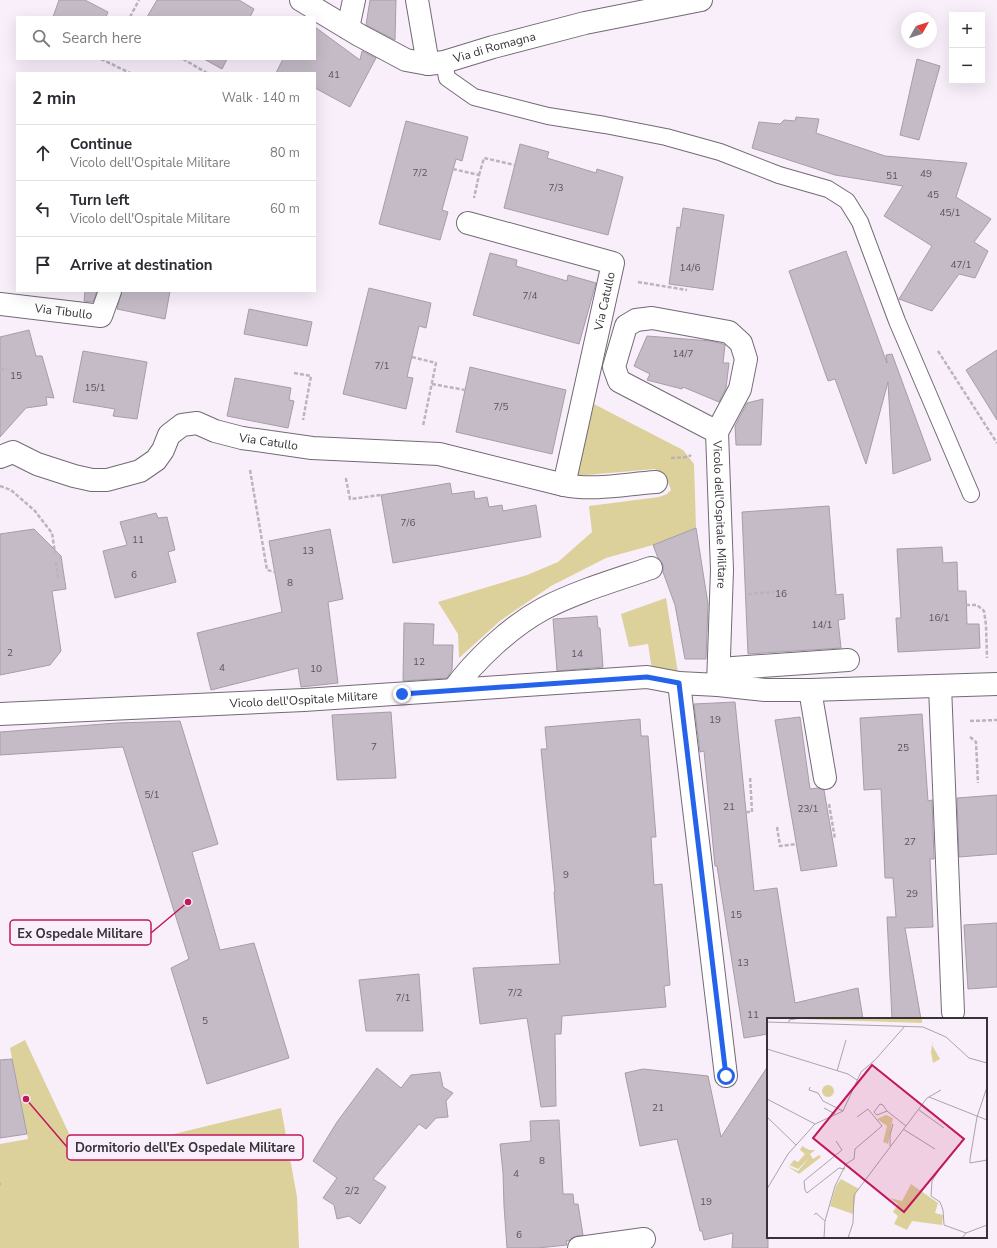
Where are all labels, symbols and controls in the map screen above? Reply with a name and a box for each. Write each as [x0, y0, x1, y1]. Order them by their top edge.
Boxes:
north arrow [901, 12, 937, 48]
map controls [949, 12, 985, 84]
button: + [949, 12, 985, 48]
search box [16, 16, 316, 60]
icon: search [30, 27, 52, 49]
text: Search here [62, 28, 142, 48]
street label: Via di Romagna [450, 28, 537, 67]
button: − [949, 48, 985, 84]
house number: 41 [328, 68, 340, 82]
text: 2 min [32, 87, 76, 110]
text: Walk · 140 m [222, 89, 300, 107]
text: Continue [70, 134, 132, 154]
icon: ahead [32, 142, 54, 164]
text: 80 m [270, 144, 300, 162]
text: Vicolo dell'Ospitale Militare [70, 154, 230, 172]
house number: 7/2 [413, 166, 427, 180]
house number: 49 [920, 167, 932, 181]
house number: 51 [886, 169, 898, 183]
house number: 7/3 [549, 181, 563, 195]
house number: 45 [927, 188, 939, 202]
text: Turn left [70, 190, 129, 210]
icon: left [32, 198, 54, 220]
text: 60 m [270, 200, 300, 218]
house number: 45/1 [940, 206, 960, 220]
text: Vicolo dell'Ospitale Militare [70, 210, 230, 228]
icon: arrive [32, 254, 54, 276]
text: Arrive at destination [70, 255, 213, 275]
house number: 47/1 [951, 258, 971, 272]
house number: 14/6 [680, 261, 700, 275]
street label: Via Catullo [590, 270, 619, 333]
house number: 7/4 [523, 289, 537, 303]
street label: Via Tibullo [33, 300, 94, 323]
house number: 14/7 [673, 347, 693, 361]
house number: 7/1 [375, 359, 389, 373]
house number: 15 [10, 369, 22, 383]
house number: 15/1 [85, 381, 105, 395]
house number: 7/5 [494, 400, 508, 414]
street label: Via Catullo [237, 430, 299, 454]
street label: Vicolo dell'Ospitale Militare [709, 439, 730, 589]
house number: 7/6 [401, 516, 415, 530]
house number: 11 [132, 533, 144, 547]
house number: 13 [302, 544, 314, 558]
house number: 6 [131, 568, 137, 582]
house number: 8 [287, 576, 293, 590]
house number: 16 [775, 587, 787, 601]
house number: 16/1 [929, 611, 949, 625]
house number: 14/1 [812, 618, 832, 632]
house number: 2 [7, 646, 13, 660]
house number: 14 [571, 647, 583, 661]
house number: 12 [413, 655, 425, 669]
house number: 4 [219, 661, 225, 675]
house number: 10 [310, 662, 322, 676]
route end [393, 685, 411, 703]
street label: Vicolo dell'Ospitale Militare [228, 687, 378, 711]
house number: 19 [709, 713, 721, 727]
house number: 7 [371, 740, 377, 754]
house number: 25 [897, 741, 909, 755]
house number: 5/1 [145, 788, 159, 802]
house number: 21 [723, 800, 735, 814]
house number: 23/1 [798, 802, 818, 816]
house number: 27 [904, 835, 916, 849]
house number: 9 [563, 868, 569, 882]
house number: 29 [906, 887, 918, 901]
house number: 15 [730, 908, 742, 922]
callout: Ex Ospedale Militare [10, 920, 151, 945]
text: Ex Ospedale Militare [17, 925, 143, 943]
house number: 13 [737, 956, 749, 970]
house number: 7/2 [508, 986, 522, 1000]
house number: 7/1 [396, 991, 410, 1005]
house number: 11 [747, 1008, 759, 1022]
house number: 5 [202, 1014, 208, 1028]
inset map [767, 1018, 987, 1238]
route start [717, 1067, 735, 1085]
house number: 21 [652, 1101, 664, 1115]
callout: Dormitorio dell'Ex Ospedale Militare [67, 1135, 303, 1160]
text: Dormitorio dell'Ex Ospedale Militare [75, 1139, 295, 1157]
house number: 8 [539, 1154, 545, 1168]
house number: 4 [513, 1167, 519, 1181]
house number: 2/2 [345, 1184, 359, 1198]
house number: 19 [700, 1195, 712, 1209]
house number: 6 [516, 1228, 522, 1242]

